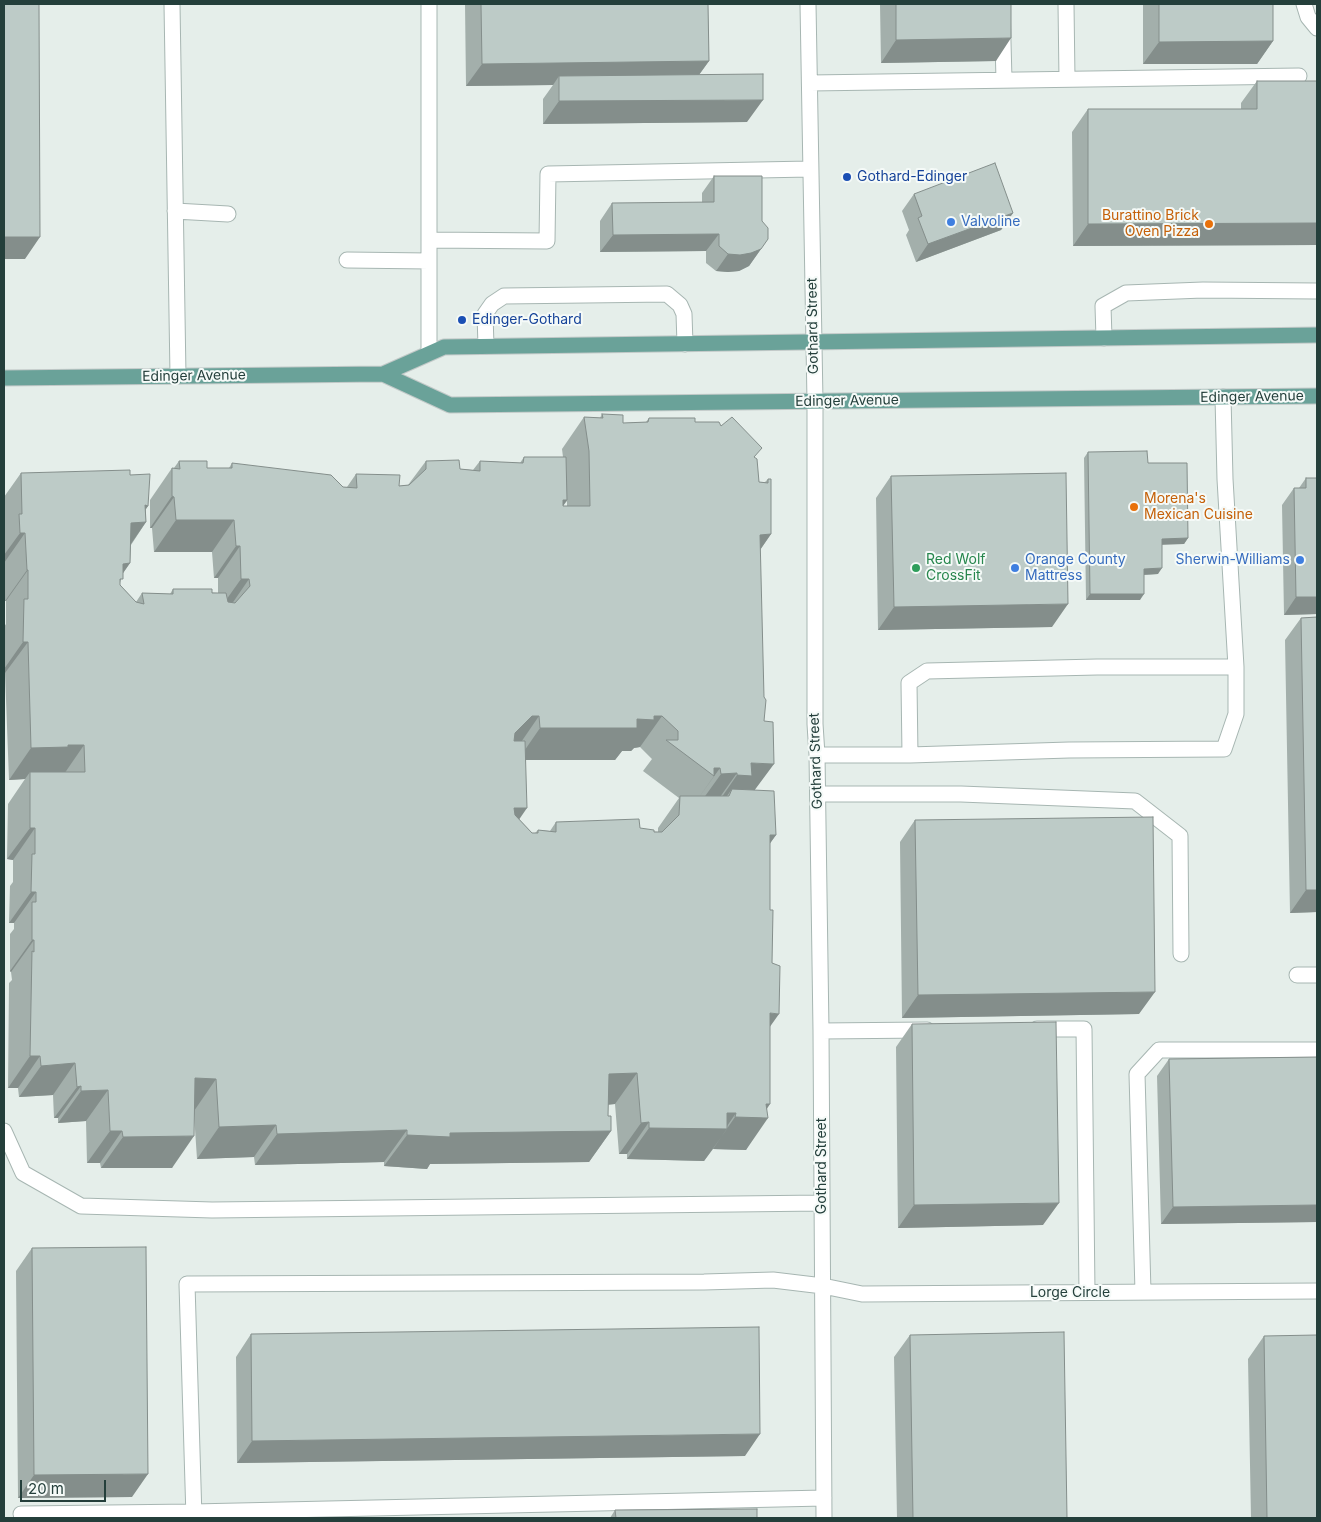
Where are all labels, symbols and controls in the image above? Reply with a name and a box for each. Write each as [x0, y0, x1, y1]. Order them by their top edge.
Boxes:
place label: Gothard-Edinger [857, 169, 967, 185]
marker: Gothard-Edinger [841, 171, 853, 183]
place label: Burattino Brick Oven Pizza [1102, 208, 1199, 240]
place label: Valvoline [961, 214, 1020, 230]
marker: Valvoline [945, 216, 957, 228]
marker: Burattino Brick Oven Pizza [1203, 218, 1215, 230]
street label: Gothard Street [804, 278, 822, 374]
place label: Edinger-Gothard [472, 312, 582, 328]
marker: Edinger-Gothard [456, 314, 468, 326]
street label: Edinger Avenue [142, 367, 246, 385]
street label: Edinger Avenue [1200, 388, 1304, 406]
street label: Edinger Avenue [795, 392, 899, 410]
place label: Morena's Mexican Cuisine [1144, 491, 1253, 524]
marker: Morena's Mexican Cuisine [1128, 501, 1140, 513]
place label: Red Wolf CrossFit [926, 552, 986, 584]
place label: Orange County Mattress [1025, 552, 1126, 584]
place label: Sherwin-Williams [1175, 552, 1290, 568]
marker: Sherwin-Williams [1294, 554, 1306, 566]
marker: Red Wolf CrossFit [910, 562, 922, 574]
marker: Orange County Mattress [1009, 562, 1021, 574]
street label: Gothard Street [806, 712, 826, 810]
street label: Gothard Street [814, 1118, 830, 1214]
street label: Lorge Circle [1030, 1285, 1110, 1301]
scale bar [22, 1470, 109, 1502]
text: 20 m [28, 1479, 64, 1498]

